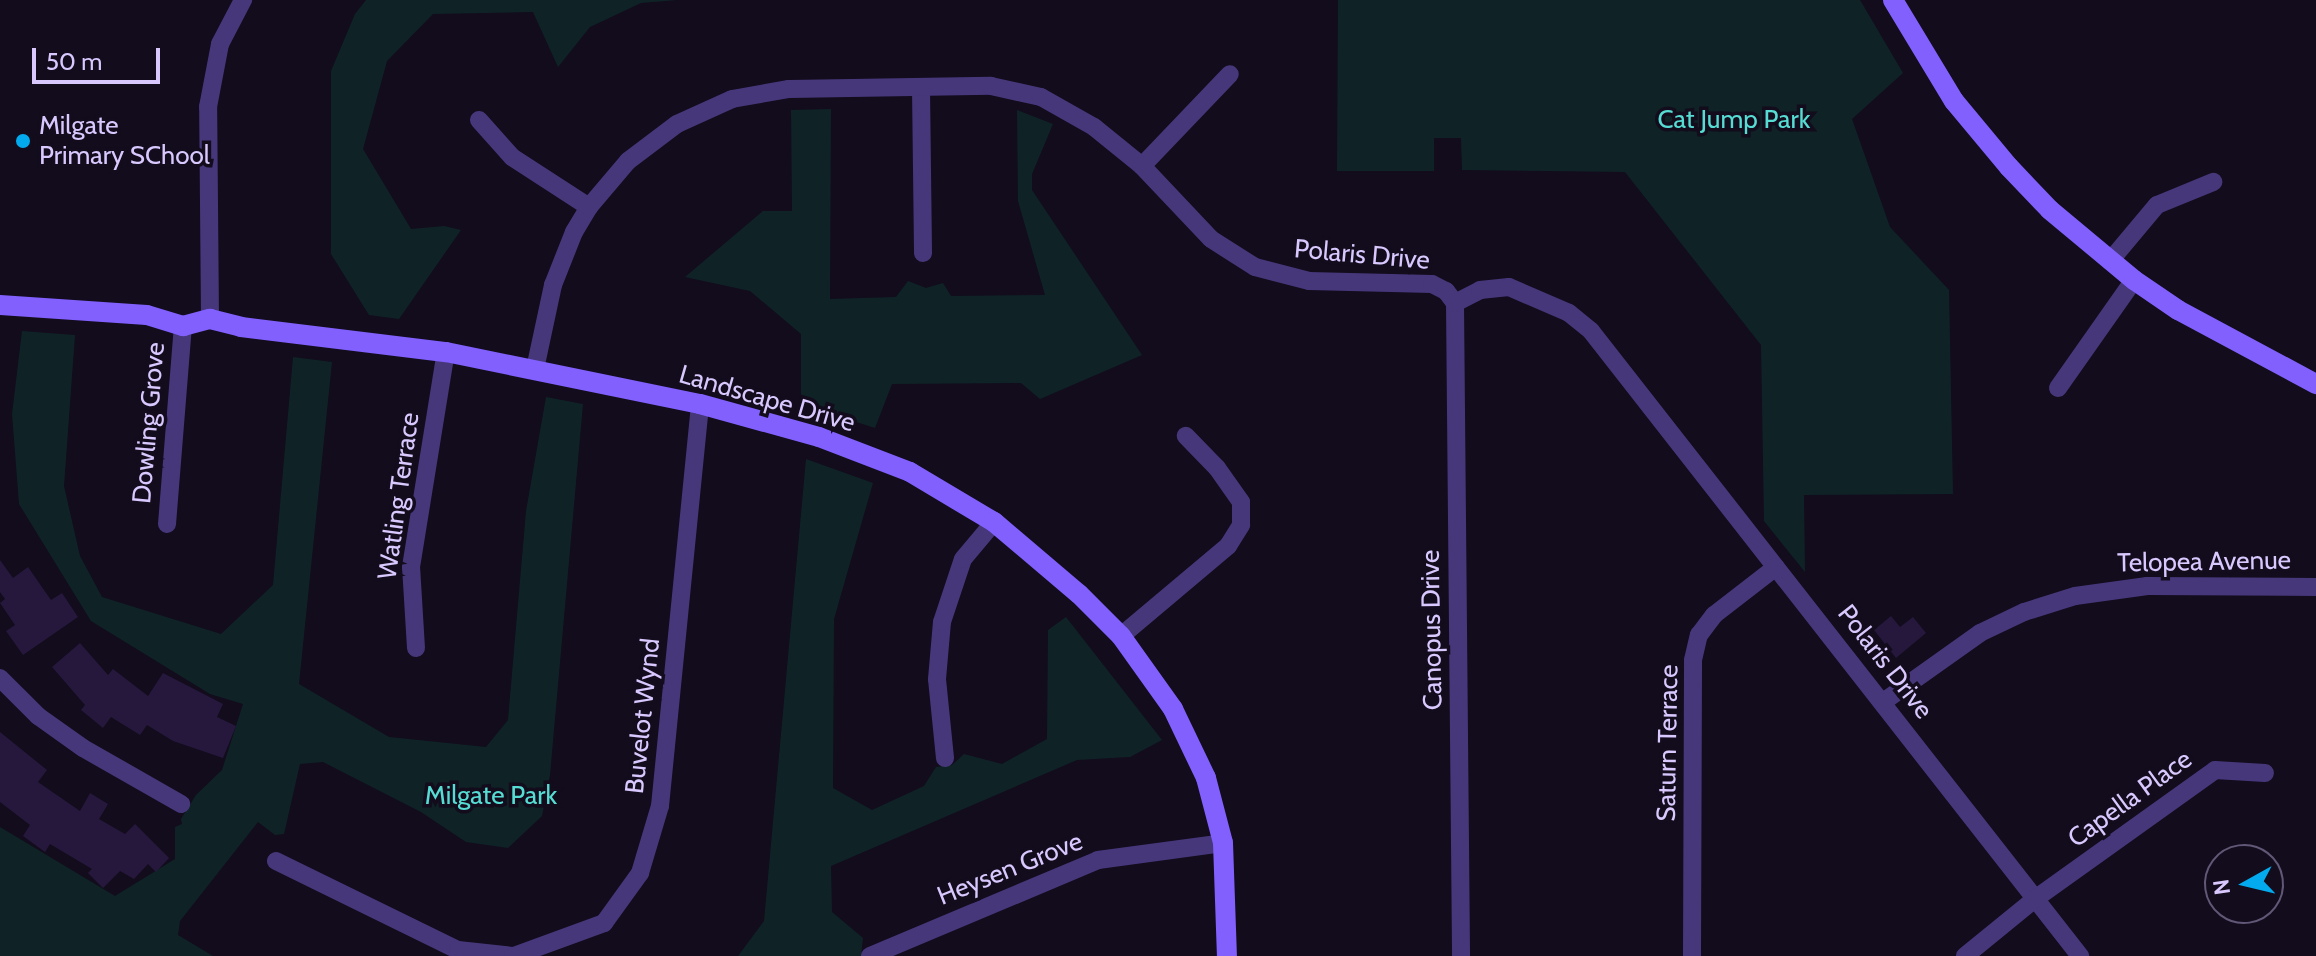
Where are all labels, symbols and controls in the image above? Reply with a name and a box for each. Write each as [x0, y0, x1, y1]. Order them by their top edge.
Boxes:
scale bar [36, 32, 164, 82]
text: 50 m [46, 47, 102, 76]
park label: Cat Jump Park [1658, 104, 1810, 136]
place label: Milgate Primary SChool [39, 110, 210, 172]
marker: Milgate Primary SChool [14, 132, 32, 150]
street label: Polaris Drive [1293, 234, 1431, 276]
street label: Dowling Grove [126, 341, 172, 505]
street label: Landscape Drive [675, 359, 859, 439]
street label: Watling Terrace [372, 410, 426, 582]
street label: Telopea Avenue [2117, 545, 2291, 579]
street label: Canopus Drive [1415, 550, 1449, 710]
street label: Polaris Drive [1831, 599, 1939, 725]
street label: Buvelot Wynd [619, 637, 667, 795]
street label: Saturn Terrace [1651, 664, 1685, 822]
street label: Capella Place [2062, 744, 2198, 854]
park label: Milgate Park [425, 780, 557, 812]
street label: Heysen Grove [933, 826, 1087, 912]
north arrow [2204, 844, 2284, 924]
text: N [2207, 878, 2236, 897]

